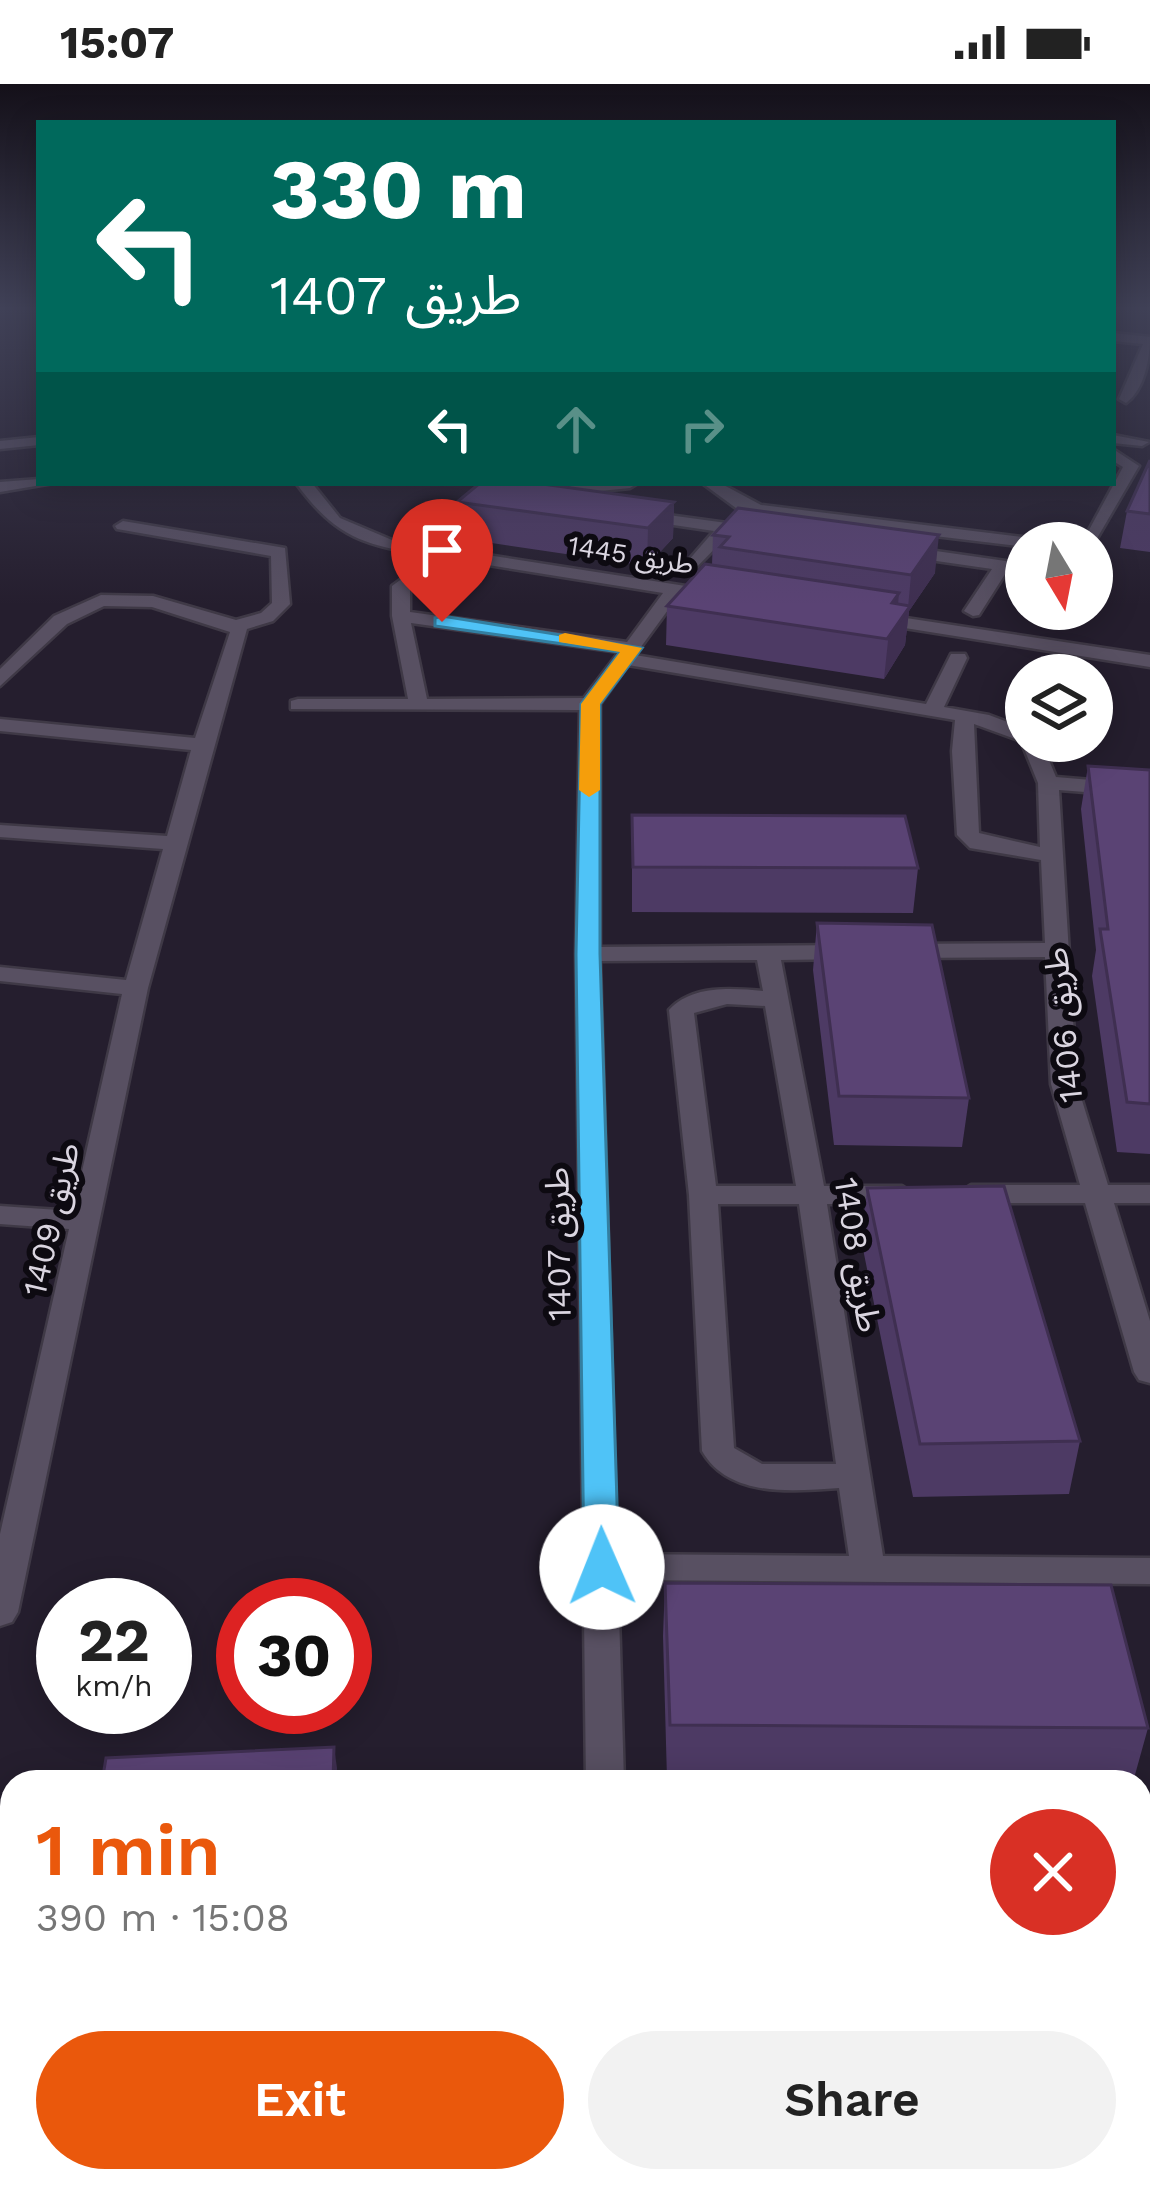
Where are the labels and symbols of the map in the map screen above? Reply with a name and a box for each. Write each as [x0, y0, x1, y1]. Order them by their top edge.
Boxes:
pin [391, 499, 493, 622]
north arrow [1005, 522, 1113, 630]
street label: طريق 1445 [566, 529, 696, 582]
street label: طريق 1406 [1035, 945, 1092, 1105]
street label: طريق 1409 [14, 1139, 89, 1300]
street label: طريق 1407 [537, 1167, 580, 1321]
street label: طريق 1408 [826, 1175, 889, 1335]
position arrow [539, 1504, 665, 1630]
speed limit sign: 30 [216, 1578, 372, 1734]

